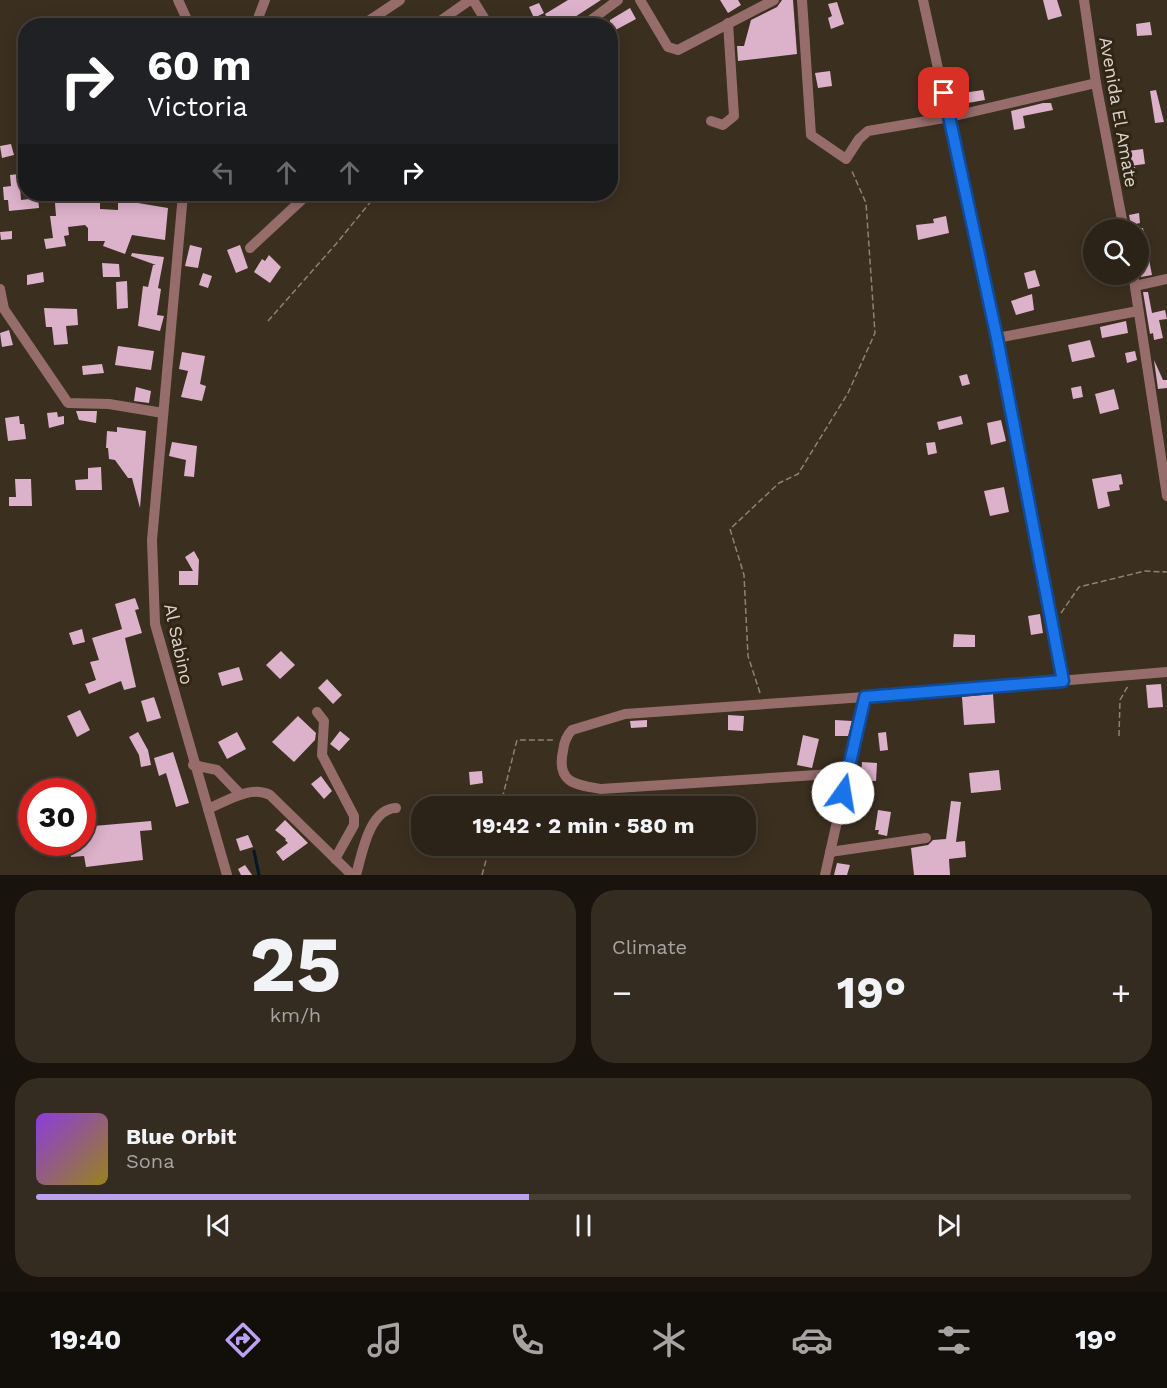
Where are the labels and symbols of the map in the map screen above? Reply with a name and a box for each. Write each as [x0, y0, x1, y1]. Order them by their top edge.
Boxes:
street label: Avenida El Amate [1095, 35, 1143, 189]
pin [918, 67, 969, 118]
street label: Al Sabino [160, 601, 198, 687]
position arrow [811, 761, 875, 825]
speed limit sign: 30 [18, 778, 96, 856]

